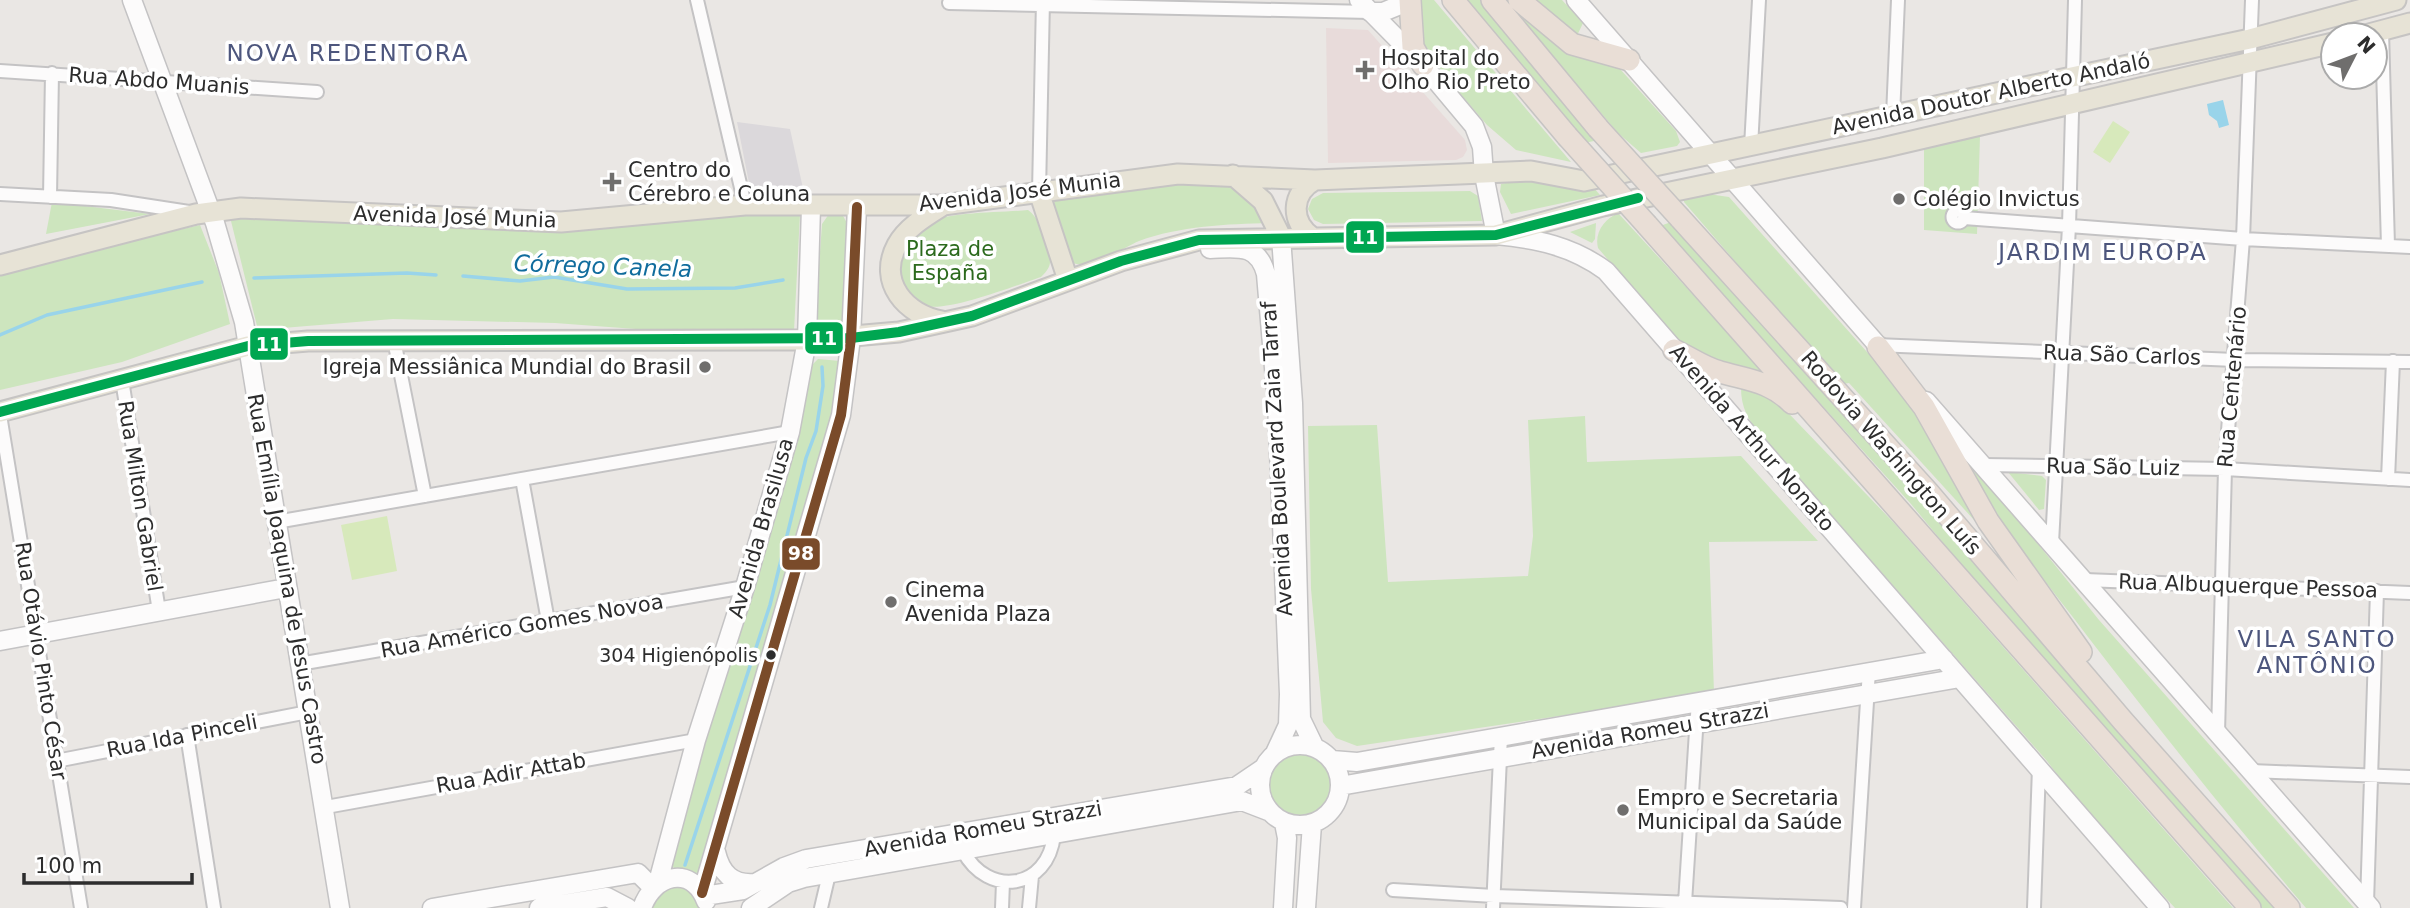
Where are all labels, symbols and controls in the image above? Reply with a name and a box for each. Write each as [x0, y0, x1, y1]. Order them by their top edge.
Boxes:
north arrow [2319, 21, 2389, 91]
text: N [2353, 31, 2380, 58]
district label: NOVA REDENTORA [226, 40, 470, 66]
place label: Hospital do Olho Rio Preto [1381, 46, 1531, 94]
street label: Avenida Doutor Alberto Andaló [1830, 49, 2152, 139]
marker: Hospital do Olho Rio Preto [1355, 60, 1375, 80]
street label: Rua Abdo Muanis [68, 63, 250, 99]
place label: Centro do Cérebro e Coluna [628, 158, 810, 206]
street label: Avenida José Munia [918, 168, 1122, 216]
marker: Centro do Cérebro e Coluna [602, 172, 622, 192]
place label: Colégio Invictus [1913, 187, 2080, 211]
marker: Colégio Invictus [1891, 191, 1907, 207]
street label: Avenida José Munia [353, 201, 557, 233]
line badge: 11 [1345, 220, 1385, 254]
text: 11 [1352, 226, 1378, 248]
park label: Plaza de España [906, 237, 994, 285]
district label: JARDIM EUROPA [1996, 239, 2208, 265]
water label: Córrego Canela [513, 250, 693, 282]
street label: Avenida Boulevard Zaia Tarraf [1257, 300, 1297, 617]
street label: Rua Centenário [2213, 305, 2251, 469]
line badge: 11 [804, 321, 844, 355]
line badge: 11 [249, 327, 289, 361]
text: 11 [811, 327, 837, 349]
text: 11 [256, 333, 282, 355]
street label: Avenida Arthur Nonato [1664, 340, 1840, 536]
street label: Rua São Carlos [2043, 340, 2201, 370]
street label: Rodovia Washington Luís [1796, 346, 1986, 560]
place label: Igreja Messiânica Mundial do Brasil [322, 355, 691, 379]
marker: Igreja Messiânica Mundial do Brasil [697, 359, 713, 375]
street label: Rua Emília Joaquina de Jesus Castro [243, 392, 331, 766]
street label: Rua Milton Gabriel [113, 399, 167, 593]
street label: Avenida Brasilusa [724, 435, 798, 621]
street label: Rua São Luiz [2046, 454, 2180, 480]
line badge: 98 [781, 537, 821, 571]
street label: Rua Otávio Pinto César [10, 540, 72, 782]
text: 98 [788, 542, 814, 564]
street label: Rua Albuquerque Pessoa [2118, 569, 2378, 603]
place label: Cinema Avenida Plaza [905, 578, 1051, 626]
street label: Rua Américo Gomes Novoa [379, 589, 665, 663]
marker: Cinema Avenida Plaza [883, 594, 899, 610]
district label: VILA SANTO ANTÔNIO [2237, 626, 2397, 678]
place label: 304 Higienópolis [599, 644, 758, 666]
marker: 304 Higienópolis [764, 648, 778, 662]
street label: Avenida Romeu Strazzi [1529, 698, 1771, 764]
street label: Rua Ida Pinceli [105, 710, 259, 762]
street label: Rua Adir Attab [434, 748, 588, 798]
place label: Empro e Secretaria Municipal da Saúde [1637, 786, 1842, 834]
street label: Avenida Romeu Strazzi [862, 796, 1104, 862]
marker: Empro e Secretaria Municipal da Saúde [1615, 802, 1631, 818]
scale bar [24, 842, 192, 886]
text: 100 m [35, 854, 102, 878]

